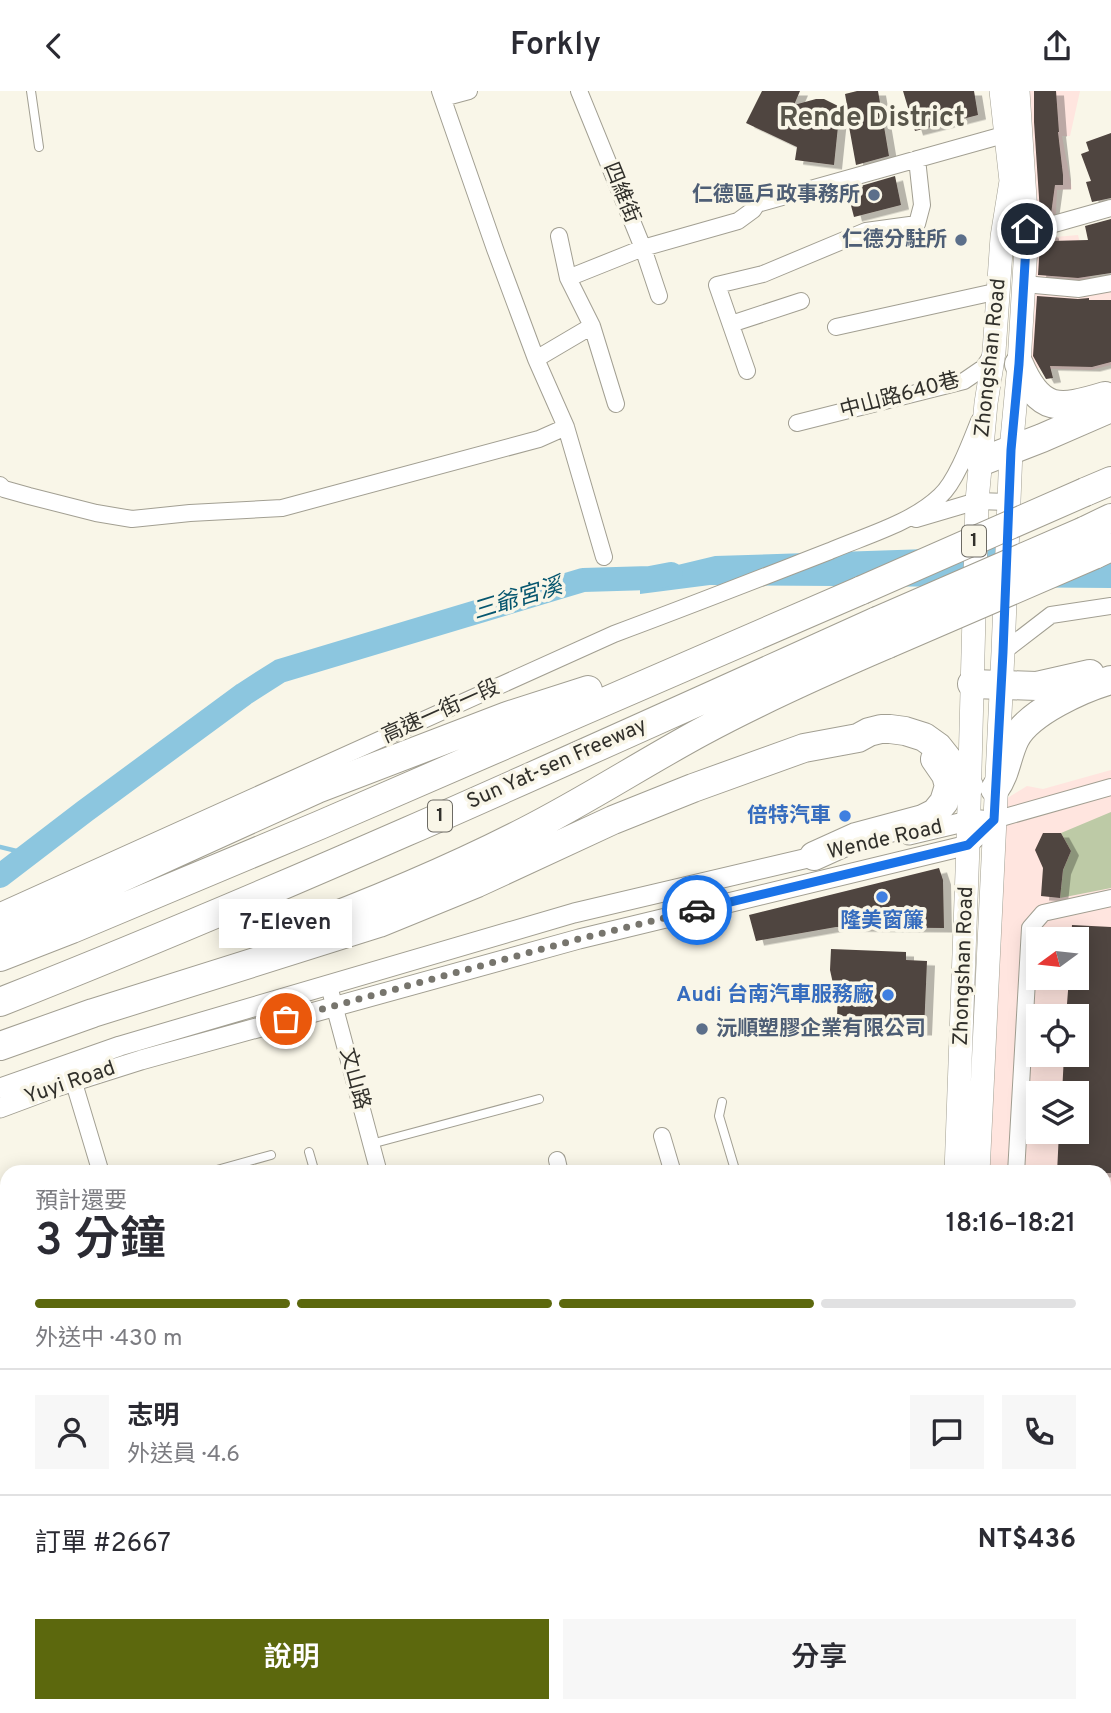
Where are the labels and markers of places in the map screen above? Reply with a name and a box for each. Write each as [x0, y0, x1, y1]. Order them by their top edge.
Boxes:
place label: 仁德區戶政事務所 [692, 182, 860, 209]
marker: 仁德區戶政事務所 [866, 187, 882, 203]
pin [997, 199, 1057, 259]
place label: 仁德分駐所 [842, 227, 947, 254]
marker: 仁德分駐所 [953, 232, 969, 248]
place label: 倍特汽車 [747, 803, 831, 830]
marker: 倍特汽車 [837, 808, 853, 824]
marker: 隆美窗簾 [874, 889, 890, 905]
callout: 7-Eleven [219, 900, 352, 949]
place label: 隆美窗簾 [840, 908, 924, 935]
place label: Audi 台南汽車服務廠 [676, 982, 874, 1009]
marker: Audi 台南汽車服務廠 [880, 987, 896, 1003]
pin [256, 989, 316, 1049]
place label: 沅順塑膠企業有限公司 [716, 1016, 926, 1043]
marker: 沅順塑膠企業有限公司 [694, 1021, 710, 1037]

